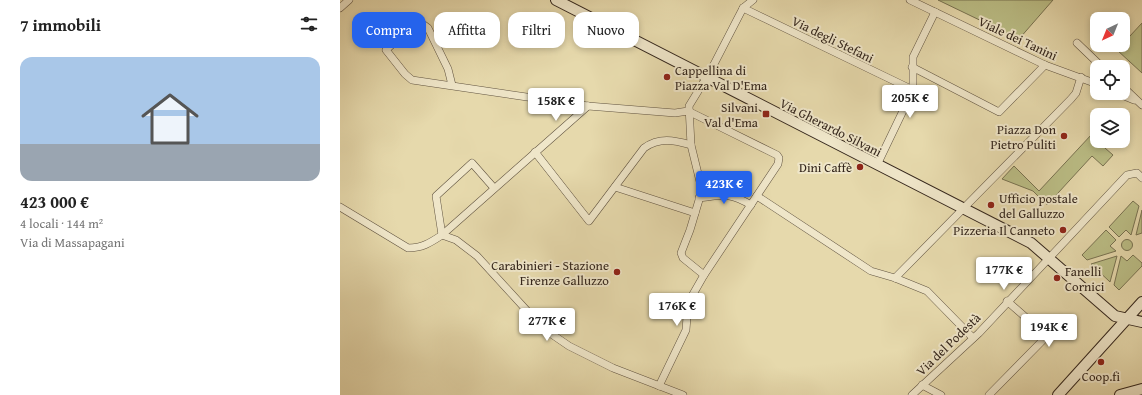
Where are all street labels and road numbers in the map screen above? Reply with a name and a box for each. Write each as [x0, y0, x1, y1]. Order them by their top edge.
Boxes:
street label: Via degli Stefani [789, 11, 877, 68]
street label: Viale dei Tanini [975, 12, 1061, 65]
street label: Via Gherardo Silvani [776, 94, 885, 162]
street label: Via del Podestà [912, 308, 986, 380]

